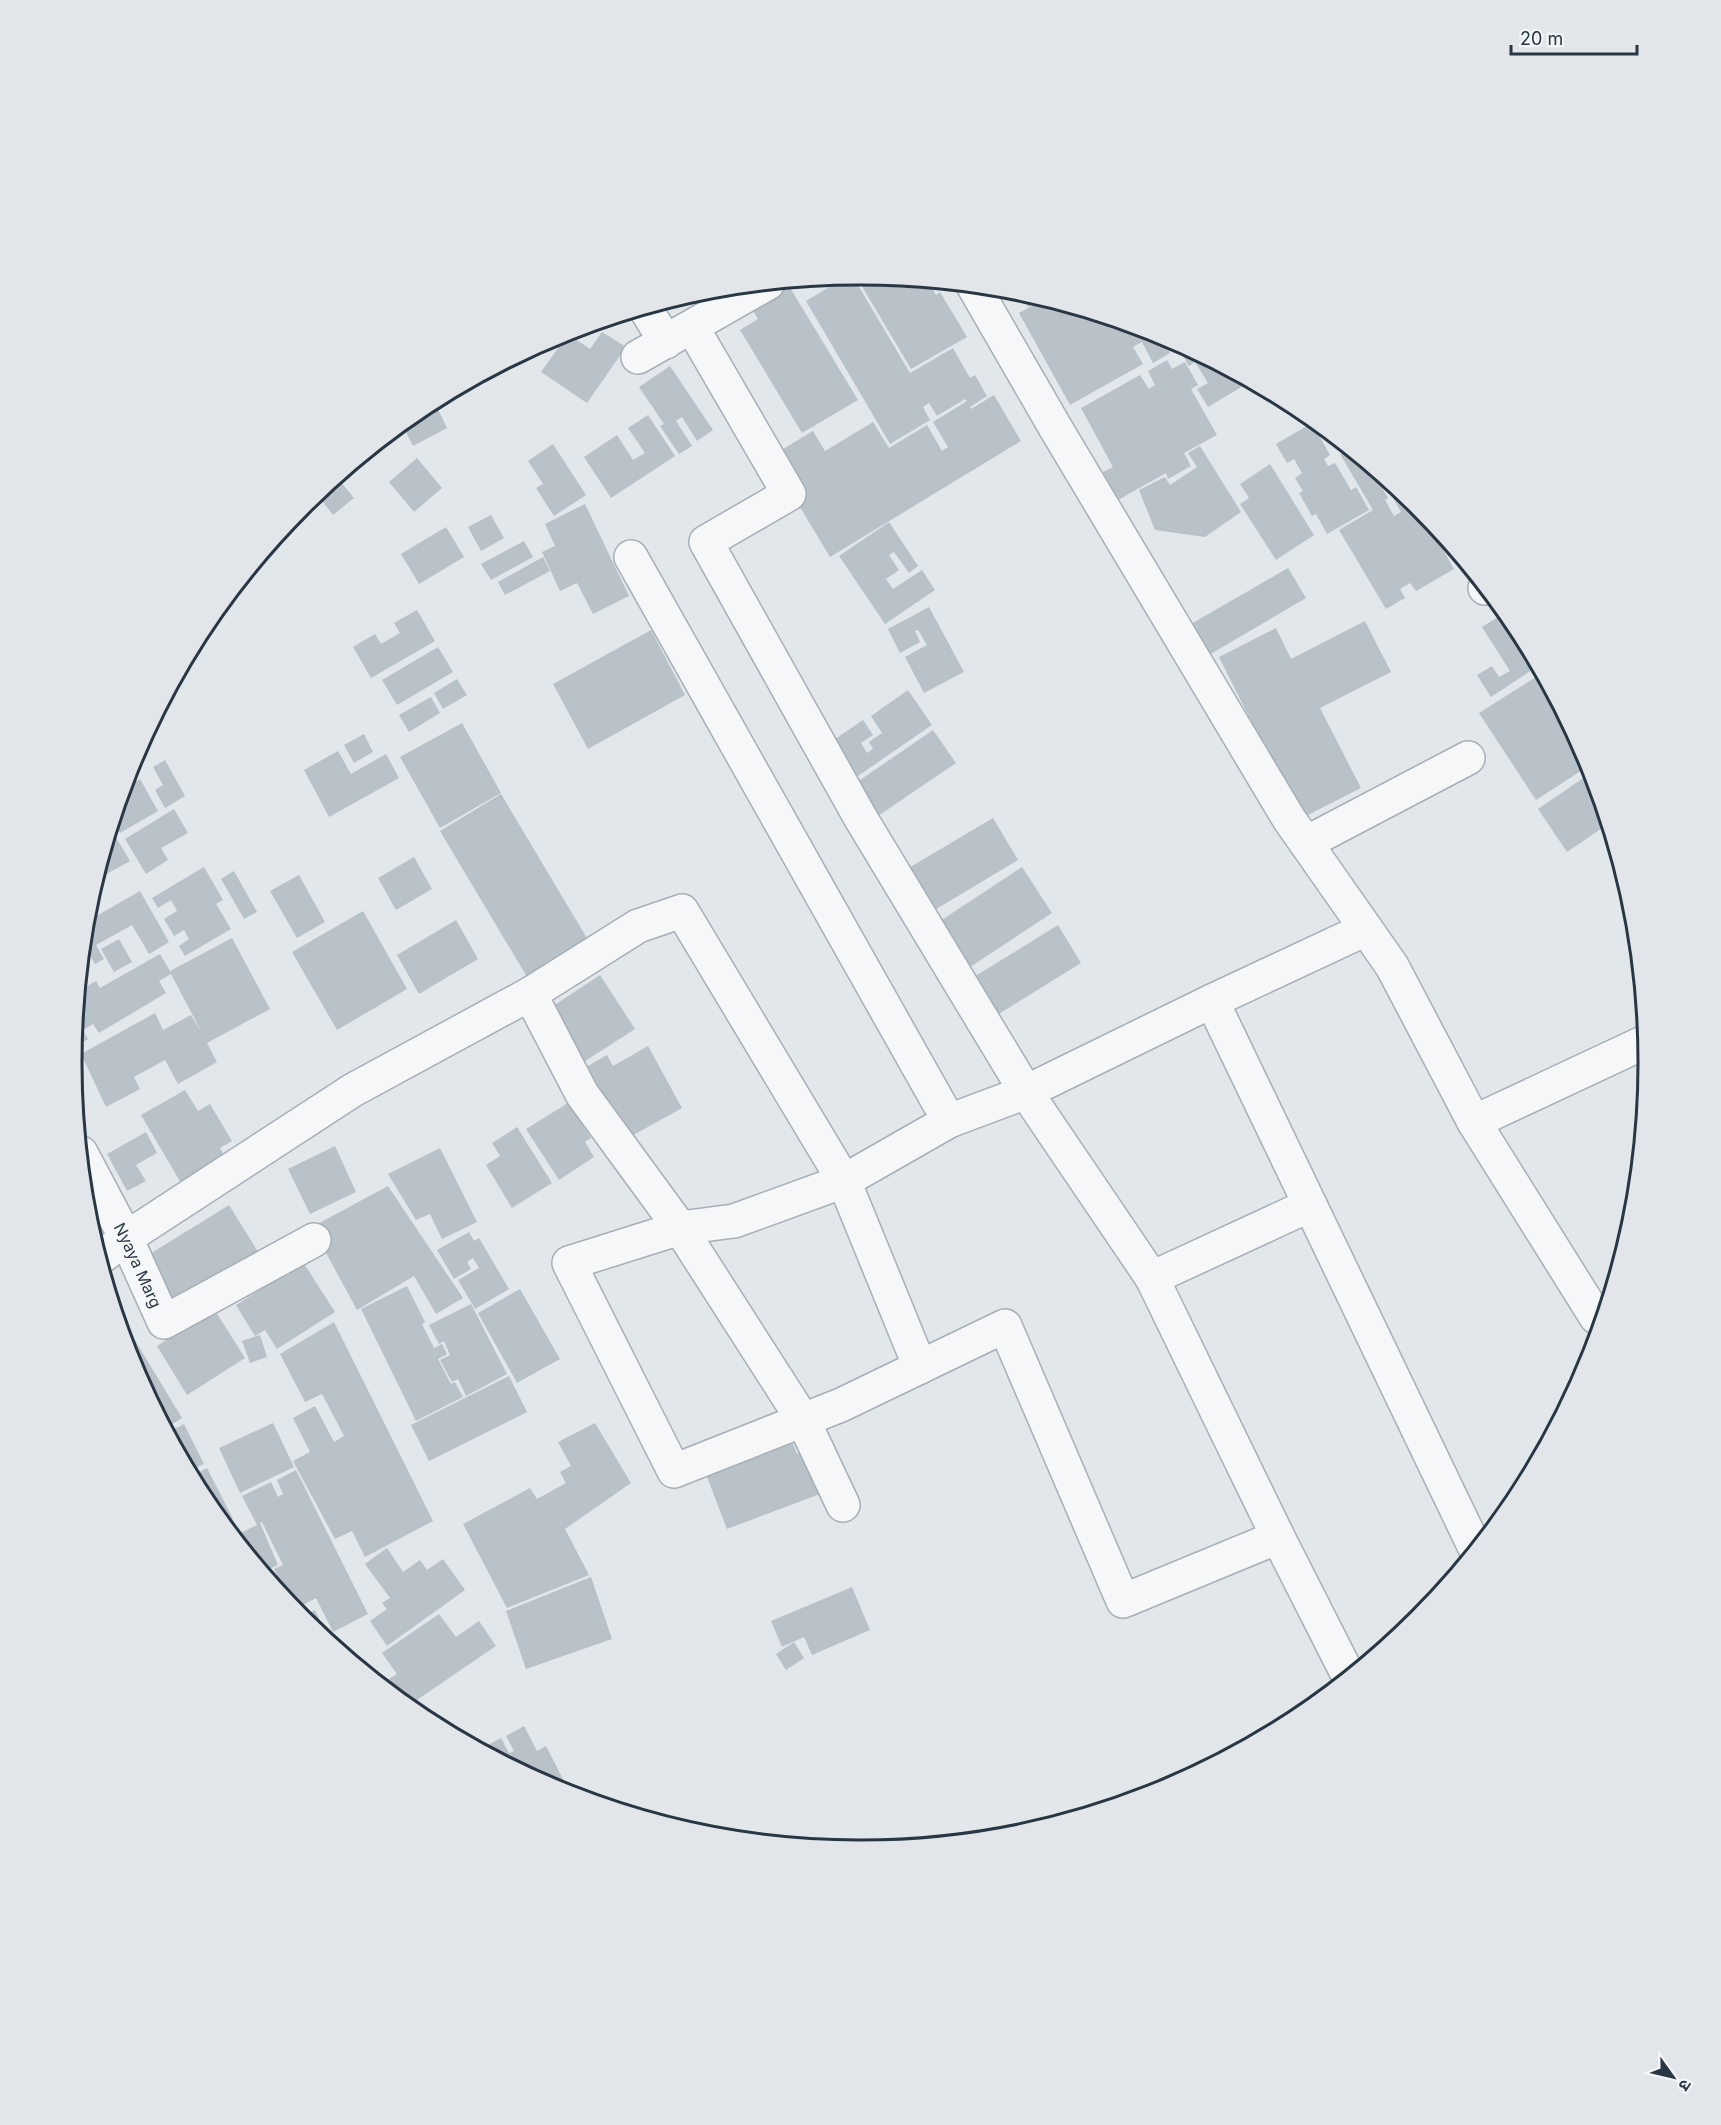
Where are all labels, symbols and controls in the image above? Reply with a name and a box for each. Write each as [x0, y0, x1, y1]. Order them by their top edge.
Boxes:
scale bar [1511, 18, 1637, 56]
text: 20 m [1520, 28, 1563, 49]
street label: Nyaya Marg [110, 1219, 166, 1311]
north arrow [1643, 2047, 1703, 2107]
text: उ [1674, 2076, 1696, 2095]

